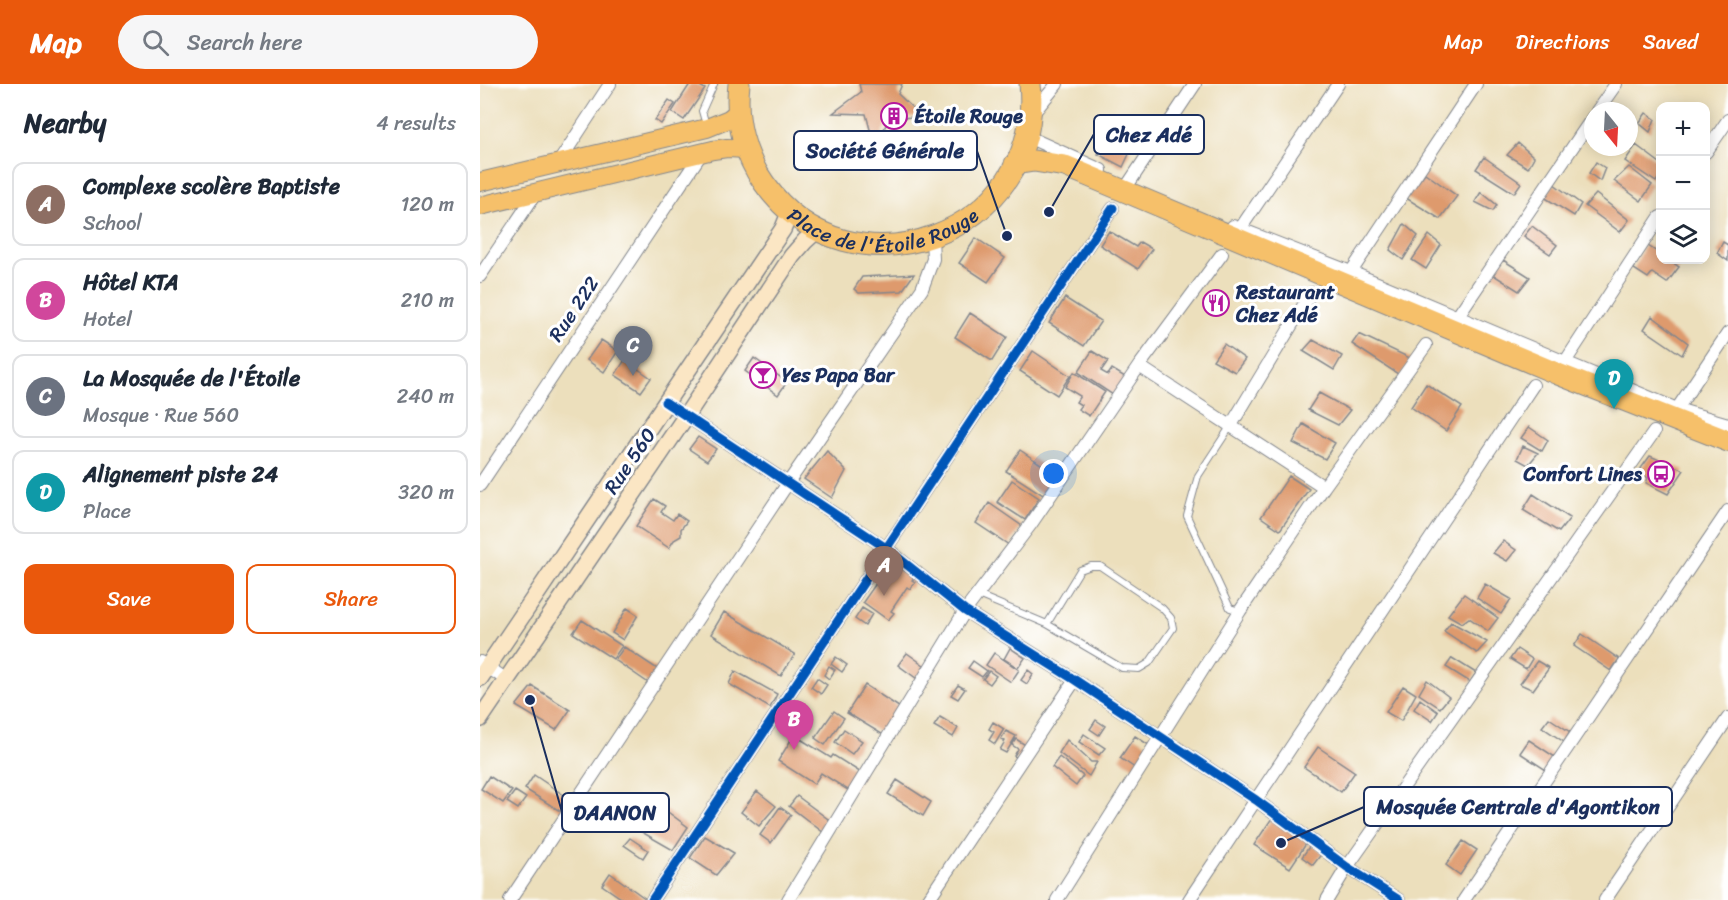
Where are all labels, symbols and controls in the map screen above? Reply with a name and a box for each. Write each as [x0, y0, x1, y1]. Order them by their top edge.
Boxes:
search box [118, 15, 538, 69]
text: Map [30, 18, 82, 67]
text: Search here [187, 23, 303, 62]
text: Map [1444, 23, 1482, 61]
text: Directions [1515, 23, 1610, 61]
text: Saved [1643, 23, 1698, 61]
icon: search [139, 26, 172, 59]
place label: Étoile Rouge [914, 99, 1023, 134]
text: Nearby [24, 100, 106, 146]
building icon: Étoile Rouge [879, 101, 909, 131]
north arrow [1584, 102, 1638, 156]
map controls [1656, 102, 1710, 264]
button: + [1656, 102, 1710, 156]
text: 4 results [376, 106, 456, 141]
callout: Chez Adé [1094, 115, 1204, 154]
text: Chez Adé [1105, 116, 1192, 154]
callout: Société Générale [794, 131, 977, 170]
text: Société Générale [805, 132, 964, 170]
button: − [1656, 156, 1710, 210]
text: Complexe scolère Baptiste [83, 167, 340, 206]
text: A [39, 187, 52, 222]
text: 120 m [401, 187, 454, 222]
street label: Place de l'Étoile Rouge [783, 194, 985, 218]
text: Place de l'Étoile Rouge [779, 198, 987, 263]
text: School [83, 206, 142, 241]
button: layers [1656, 210, 1710, 264]
text: Hôtel KTA [83, 263, 179, 302]
street label: Rue 222 [539, 269, 609, 349]
place label: Restaurant Chez Adé [1235, 275, 1335, 333]
text: B [39, 283, 52, 318]
text: 210 m [401, 283, 454, 318]
restaurant icon: Restaurant Chez Adé [1201, 288, 1231, 318]
text: Hotel [83, 302, 132, 337]
pin: C [614, 326, 652, 376]
place label: Yes Papa Bar [782, 358, 896, 393]
text: La Mosquée de l'Étoile [83, 359, 300, 398]
bar icon: Yes Papa Bar [748, 360, 778, 390]
pin: D [1594, 360, 1634, 409]
text: C [39, 379, 52, 414]
text: 240 m [397, 379, 454, 414]
text: Mosque · Rue 560 [83, 398, 239, 433]
street label: Rue 560 [595, 420, 665, 502]
text: Alignement piste 24 [83, 455, 278, 494]
place label: Confort Lines [1523, 457, 1643, 492]
your location [1039, 459, 1068, 488]
bus stop icon: Confort Lines [1646, 459, 1676, 489]
text: D [40, 475, 51, 510]
text: 320 m [398, 475, 454, 510]
text: Place [83, 494, 131, 529]
pin: A [864, 546, 904, 596]
button: Save [24, 564, 234, 634]
button: Share [246, 564, 456, 634]
pin: B [774, 700, 814, 750]
callout: Mosquée Centrale d'Agontikon [1364, 787, 1672, 826]
text: Mosquée Centrale d'Agontikon [1375, 788, 1660, 826]
callout: DAANON [562, 793, 669, 832]
text: DAANON [573, 794, 657, 832]

